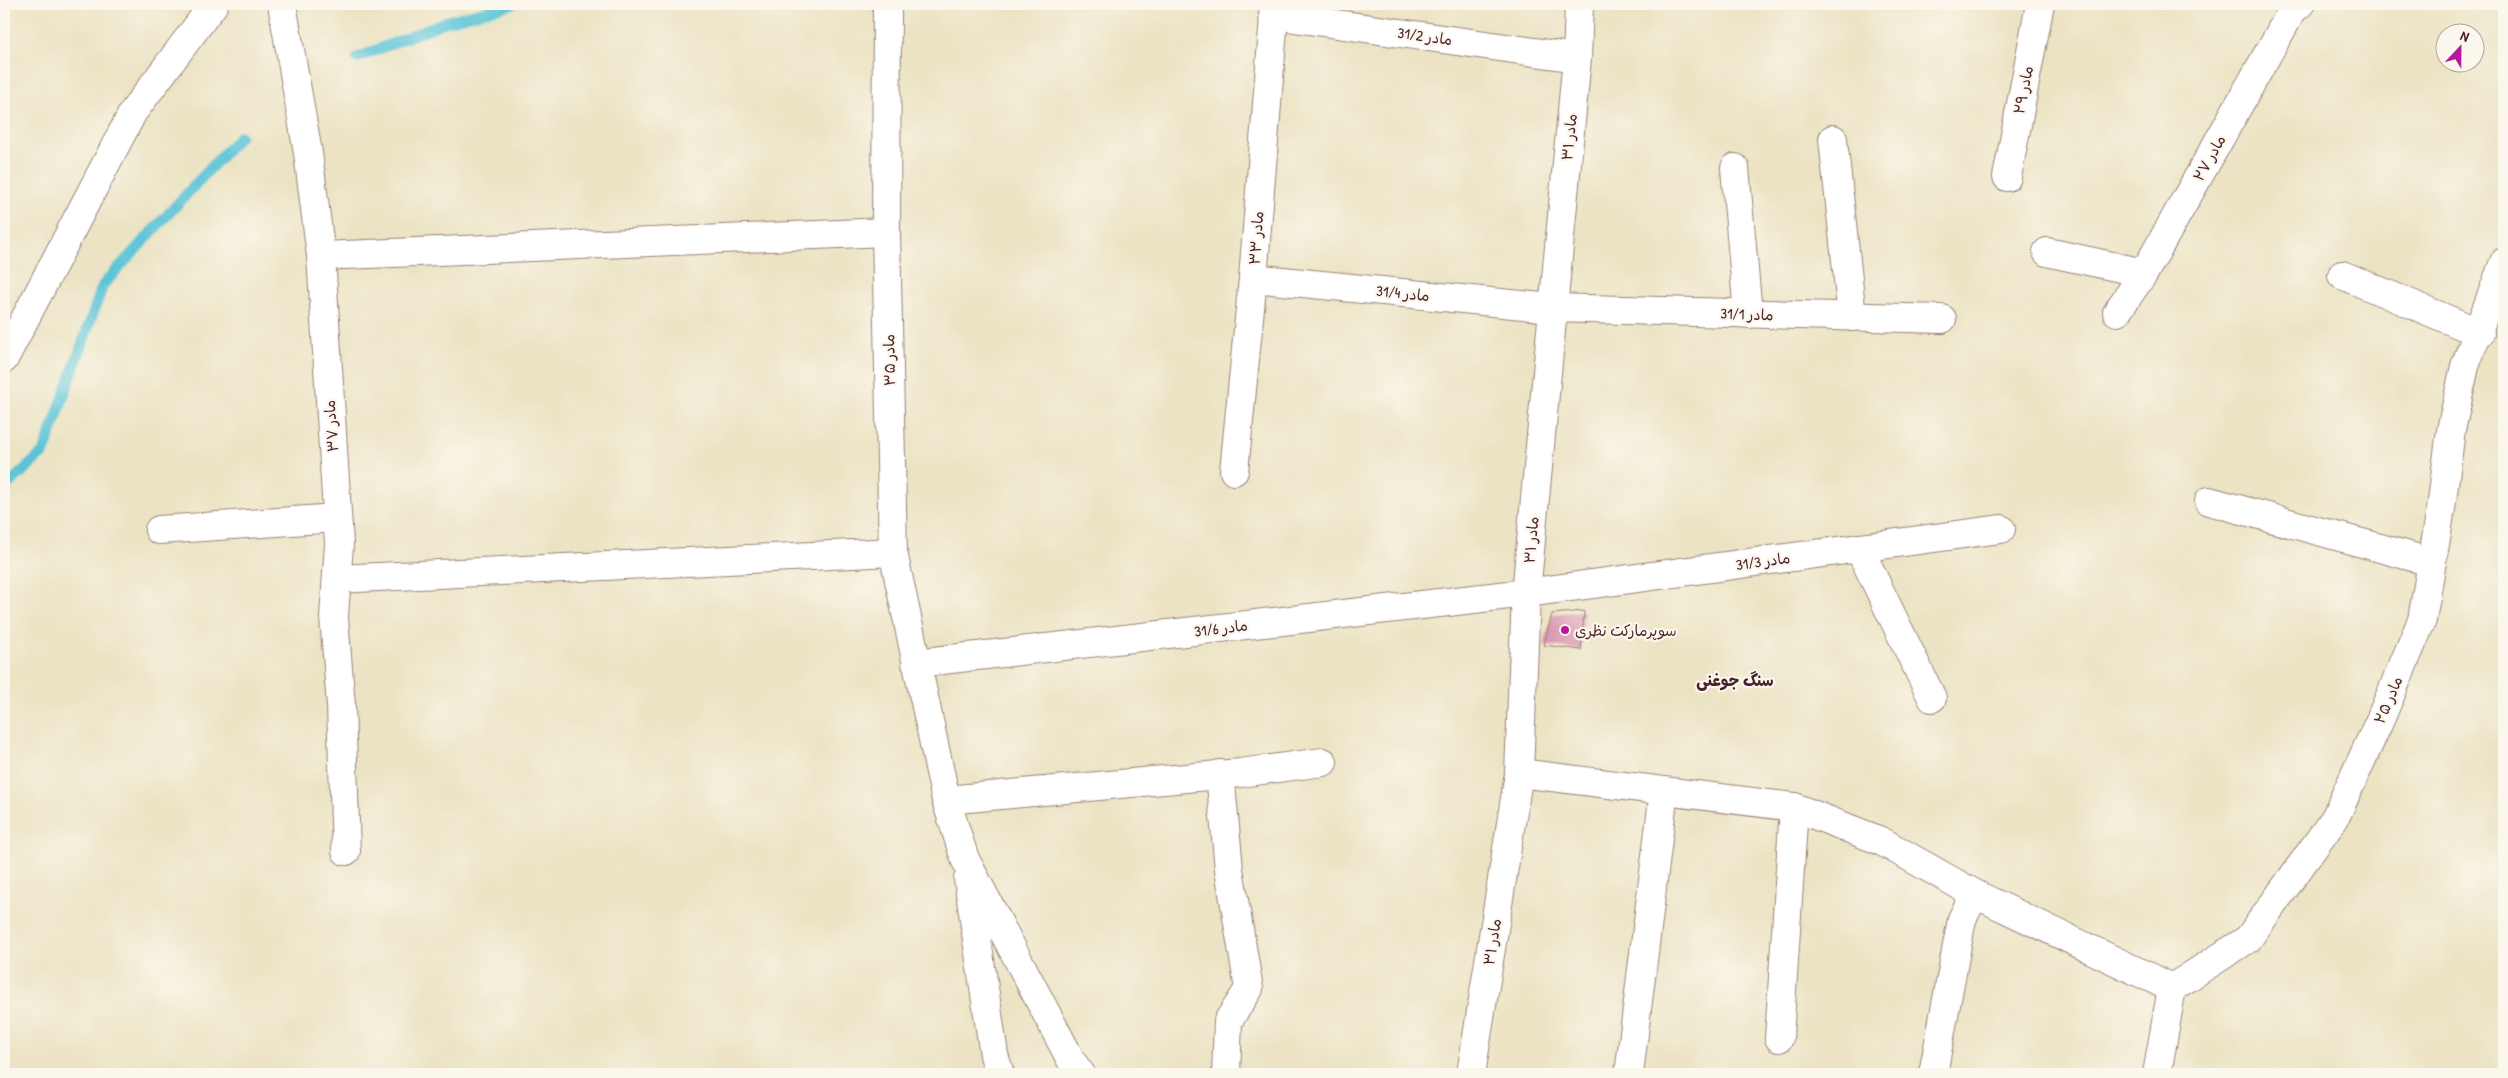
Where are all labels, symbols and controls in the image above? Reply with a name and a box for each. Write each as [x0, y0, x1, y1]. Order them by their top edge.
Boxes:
street label: مادر 31/2 [1396, 22, 1454, 50]
north arrow [2436, 22, 2486, 72]
text: N [2458, 25, 2473, 46]
street label: مادر ۲۹ [2008, 64, 2038, 116]
street label: مادر ۳۱ [1556, 113, 1582, 161]
street label: مادر ۲۷ [2188, 131, 2230, 185]
street label: مادر ۳۳ [1244, 210, 1268, 266]
street label: مادر 31/4 [1375, 280, 1431, 306]
street label: مادر 31/1 [1720, 303, 1774, 325]
street label: مادر ۳۵ [878, 334, 900, 386]
street label: مادر ۳۷ [319, 399, 343, 453]
street label: مادر ۳۱ [1518, 516, 1544, 564]
street label: مادر 31/3 [1735, 547, 1791, 575]
street label: مادر 31/6 [1193, 614, 1249, 642]
place label: سوپرمارکت نظری [1575, 620, 1677, 641]
marker: سوپرمارکت نظری [1559, 624, 1571, 636]
district label: سنگ جوغنی [1696, 669, 1774, 691]
street label: مادر ۲۵ [2369, 673, 2407, 727]
street label: مادر ۳۱ [1478, 917, 1506, 967]

